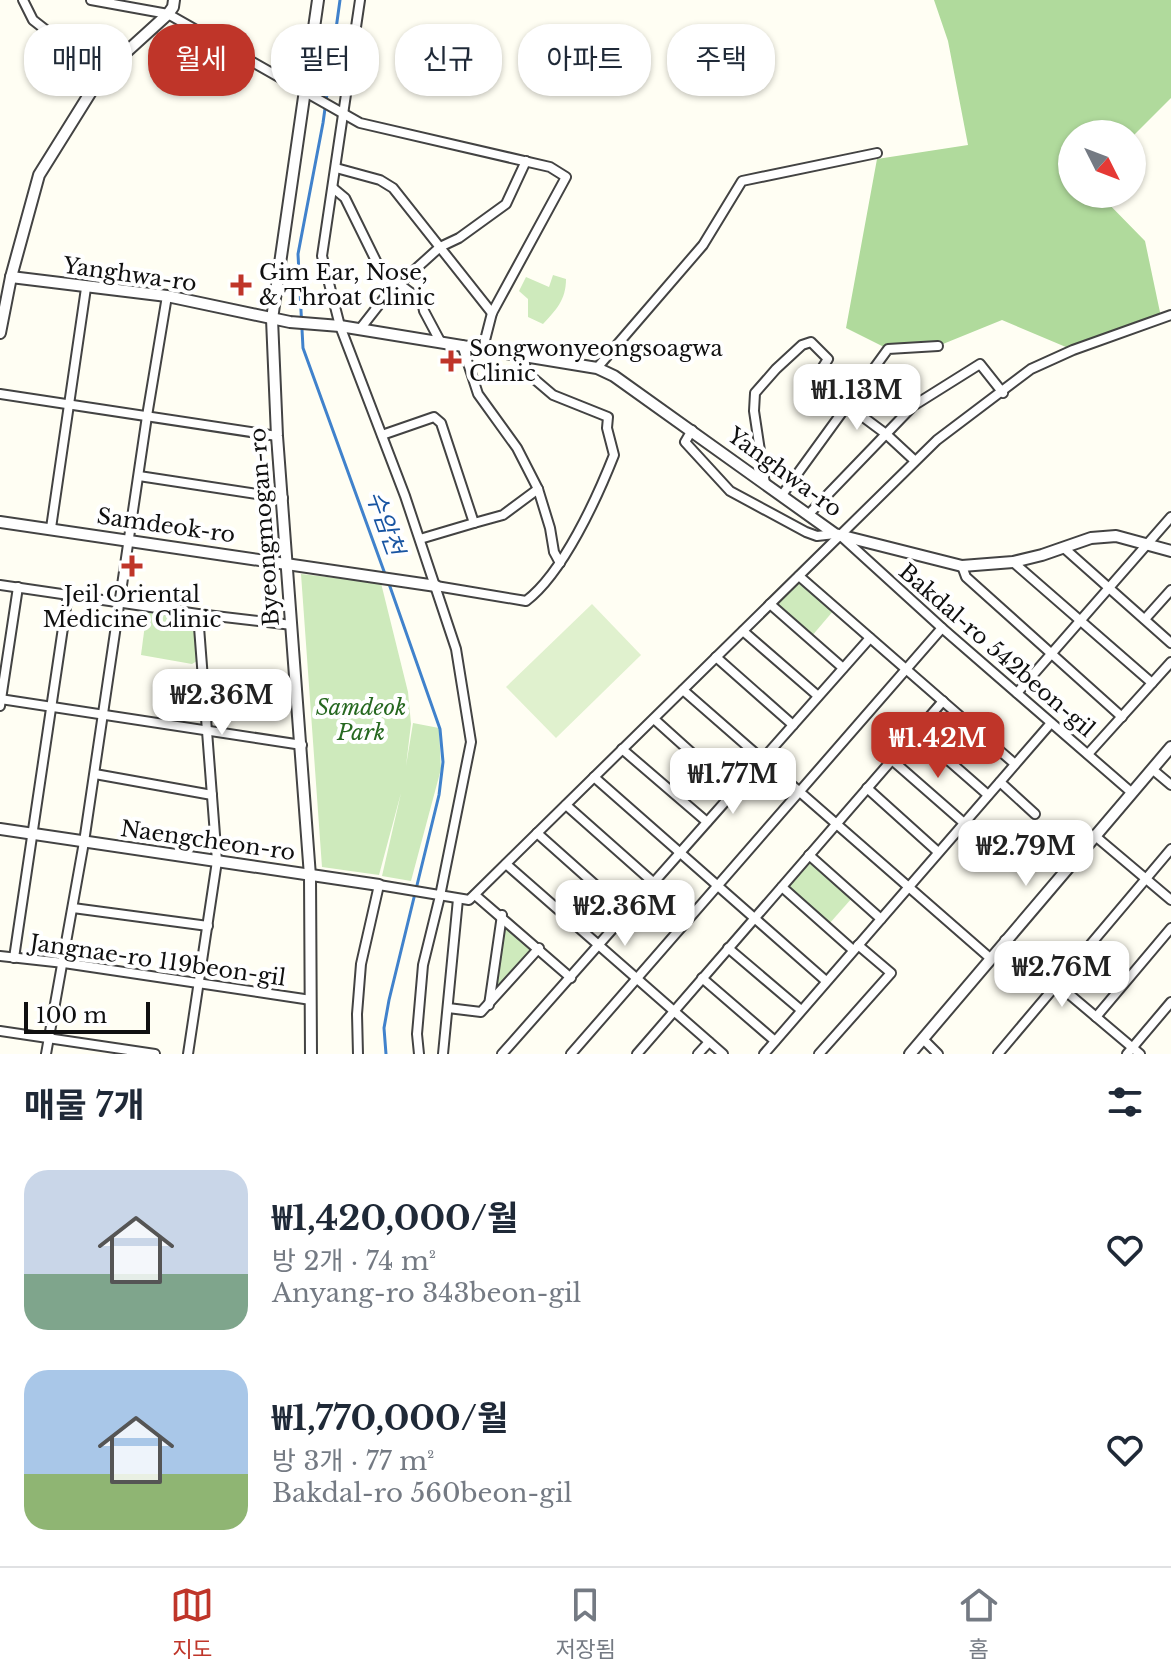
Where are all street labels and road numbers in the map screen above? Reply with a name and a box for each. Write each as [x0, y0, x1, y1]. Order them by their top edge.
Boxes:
street label: Yanghwa-ro [60, 252, 199, 297]
street label: Yanghwa-ro [721, 421, 847, 523]
street label: Byeongmogan-ro [244, 427, 285, 627]
street label: Samdeok-ro [95, 502, 237, 549]
street label: Bakdal-ro 542beon-gil [893, 558, 1100, 743]
street label: Naengcheon-ro [119, 815, 297, 866]
street label: Jangnae-ro 119beon-gil [25, 929, 287, 992]

